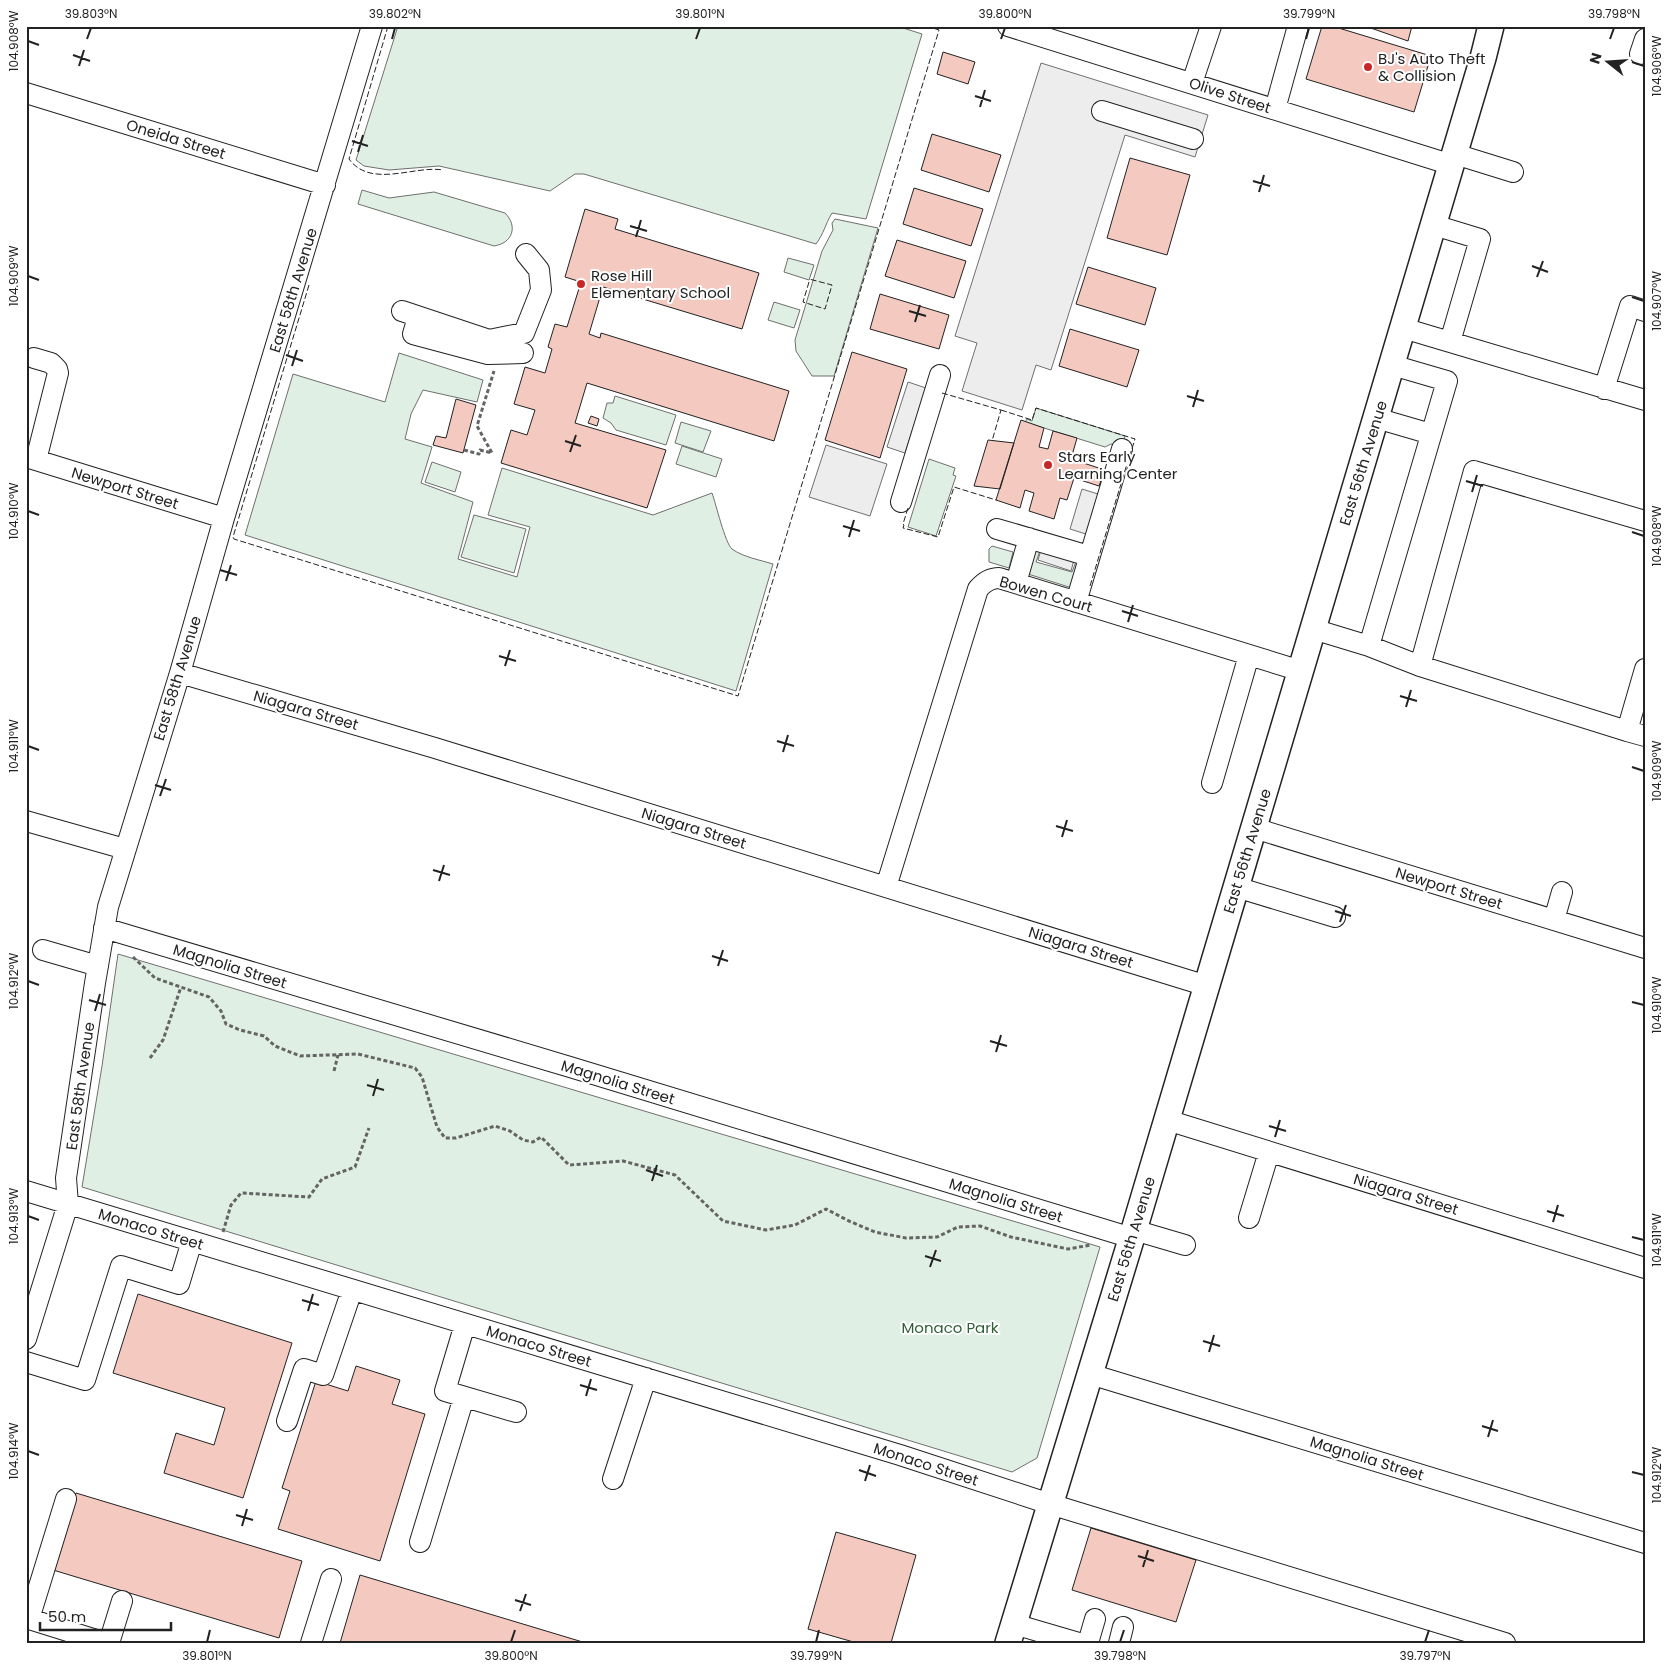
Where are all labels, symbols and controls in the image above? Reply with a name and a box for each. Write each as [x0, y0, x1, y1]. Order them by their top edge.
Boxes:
text: 39.803°N [65, 5, 117, 22]
text: 39.802°N [369, 5, 421, 22]
text: 39.801°N [675, 5, 725, 22]
text: 39.800°N [978, 5, 1032, 22]
text: 39.799°N [1283, 5, 1335, 22]
text: 39.798°N [1588, 5, 1640, 22]
text: 104.908°W [5, 10, 22, 71]
text: 104.906°W [1648, 35, 1665, 96]
north arrow [1584, 38, 1634, 88]
place label: BJ's Auto Theft & Collision [1378, 48, 1486, 86]
text: N [1584, 50, 1607, 66]
marker: BJ's Auto Theft & Collision [1362, 61, 1374, 73]
street label: Olive Street [1186, 72, 1274, 118]
street label: Oneida Street [124, 114, 228, 164]
street label: East 58th Avenue [264, 225, 322, 355]
text: 104.909°W [5, 245, 22, 306]
place label: Rose Hill Elementary School [591, 265, 730, 303]
text: 104.907°W [1648, 271, 1665, 331]
marker: Rose Hill Elementary School [575, 278, 587, 290]
street label: East 56th Avenue [1334, 398, 1392, 528]
place label: Stars Early Learning Center [1058, 446, 1178, 484]
marker: Stars Early Learning Center [1042, 459, 1054, 471]
street label: Newport Street [69, 462, 181, 514]
text: 104.910°W [5, 482, 22, 540]
text: 104.908°W [1648, 505, 1665, 566]
street label: Bowen Court [997, 571, 1095, 617]
street label: East 58th Avenue [148, 613, 206, 743]
street label: Niagara Street [251, 685, 361, 735]
text: 104.911°W [5, 719, 22, 773]
text: 104.909°W [1648, 740, 1665, 801]
street label: East 56th Avenue [1218, 786, 1276, 916]
street label: Niagara Street [639, 802, 749, 854]
street label: Newport Street [1393, 862, 1505, 914]
street label: Niagara Street [1026, 921, 1136, 973]
street label: Magnolia Street [171, 939, 289, 993]
text: 104.912°W [5, 953, 22, 1009]
text: 104.910°W [1648, 976, 1665, 1034]
street label: East 58th Avenue [61, 1020, 99, 1152]
street label: Magnolia Street [559, 1055, 677, 1109]
street label: Niagara Street [1351, 1168, 1461, 1220]
street label: Magnolia Street [947, 1173, 1065, 1227]
street label: East 56th Avenue [1102, 1174, 1160, 1304]
text: 104.913°W [5, 1187, 22, 1244]
street label: Monaco Street [96, 1203, 206, 1255]
text: 104.911°W [1648, 1213, 1665, 1267]
park label: Monaco Park [901, 1317, 999, 1338]
street label: Monaco Street [484, 1320, 594, 1372]
text: 104.914°W [5, 1422, 22, 1480]
street label: Magnolia Street [1308, 1431, 1426, 1485]
street label: Monaco Street [871, 1437, 981, 1491]
text: 104.912°W [1648, 1447, 1665, 1503]
scale bar [40, 1599, 171, 1631]
text: 50 m [48, 1606, 86, 1627]
text: 39.801°N [182, 1647, 232, 1664]
text: 39.800°N [484, 1647, 538, 1664]
text: 39.799°N [790, 1647, 842, 1664]
text: 39.798°N [1094, 1647, 1146, 1664]
text: 39.797°N [1399, 1647, 1451, 1664]

